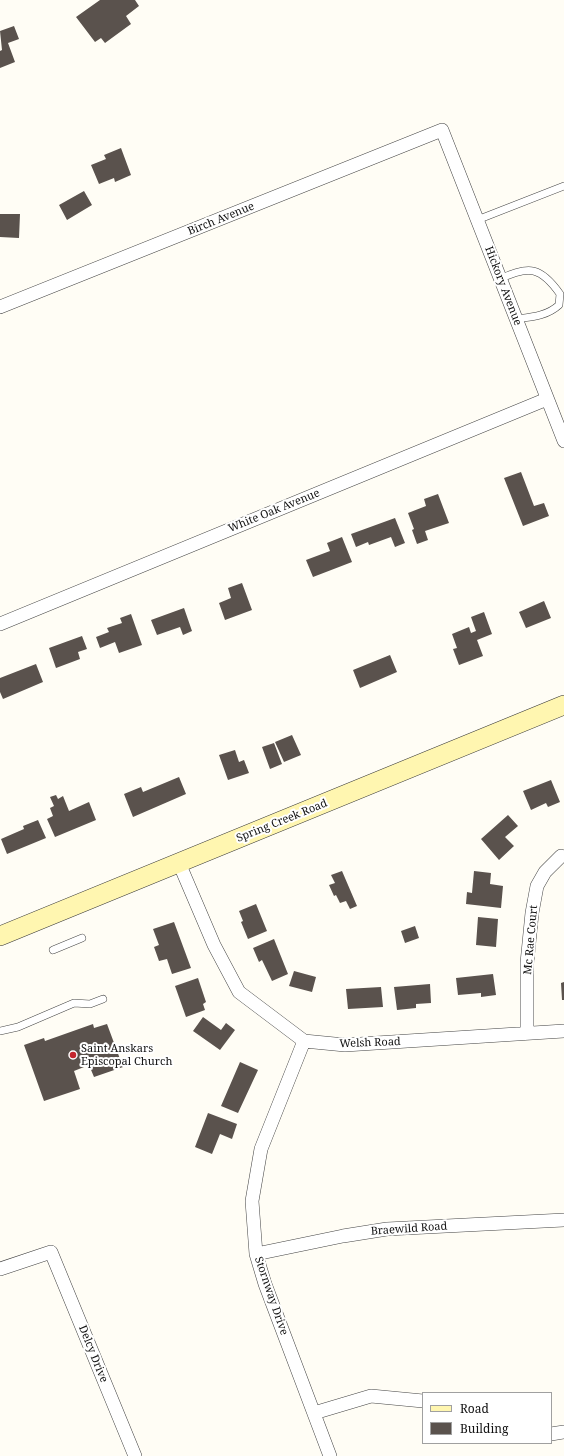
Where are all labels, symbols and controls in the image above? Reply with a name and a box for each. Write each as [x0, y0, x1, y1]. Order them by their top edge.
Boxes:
street label: Birch Avenue [186, 200, 256, 238]
street label: Hickory Avenue [482, 245, 524, 327]
street label: White Oak Avenue [226, 487, 322, 535]
street label: Spring Creek Road [235, 797, 329, 845]
street label: Mc Rae Court [521, 905, 541, 975]
street label: Welsh Road [339, 1035, 401, 1051]
place label: Saint Anskars Episcopal Church [81, 1042, 172, 1068]
marker: Saint Anskars Episcopal Church [68, 1050, 78, 1060]
street label: Braewild Road [370, 1220, 448, 1238]
street label: Stornway Drive [251, 1255, 291, 1337]
street label: Delcy Drive [76, 1323, 110, 1385]
legend [422, 1392, 552, 1444]
text: Road [460, 1400, 489, 1417]
text: Building [460, 1420, 508, 1437]

